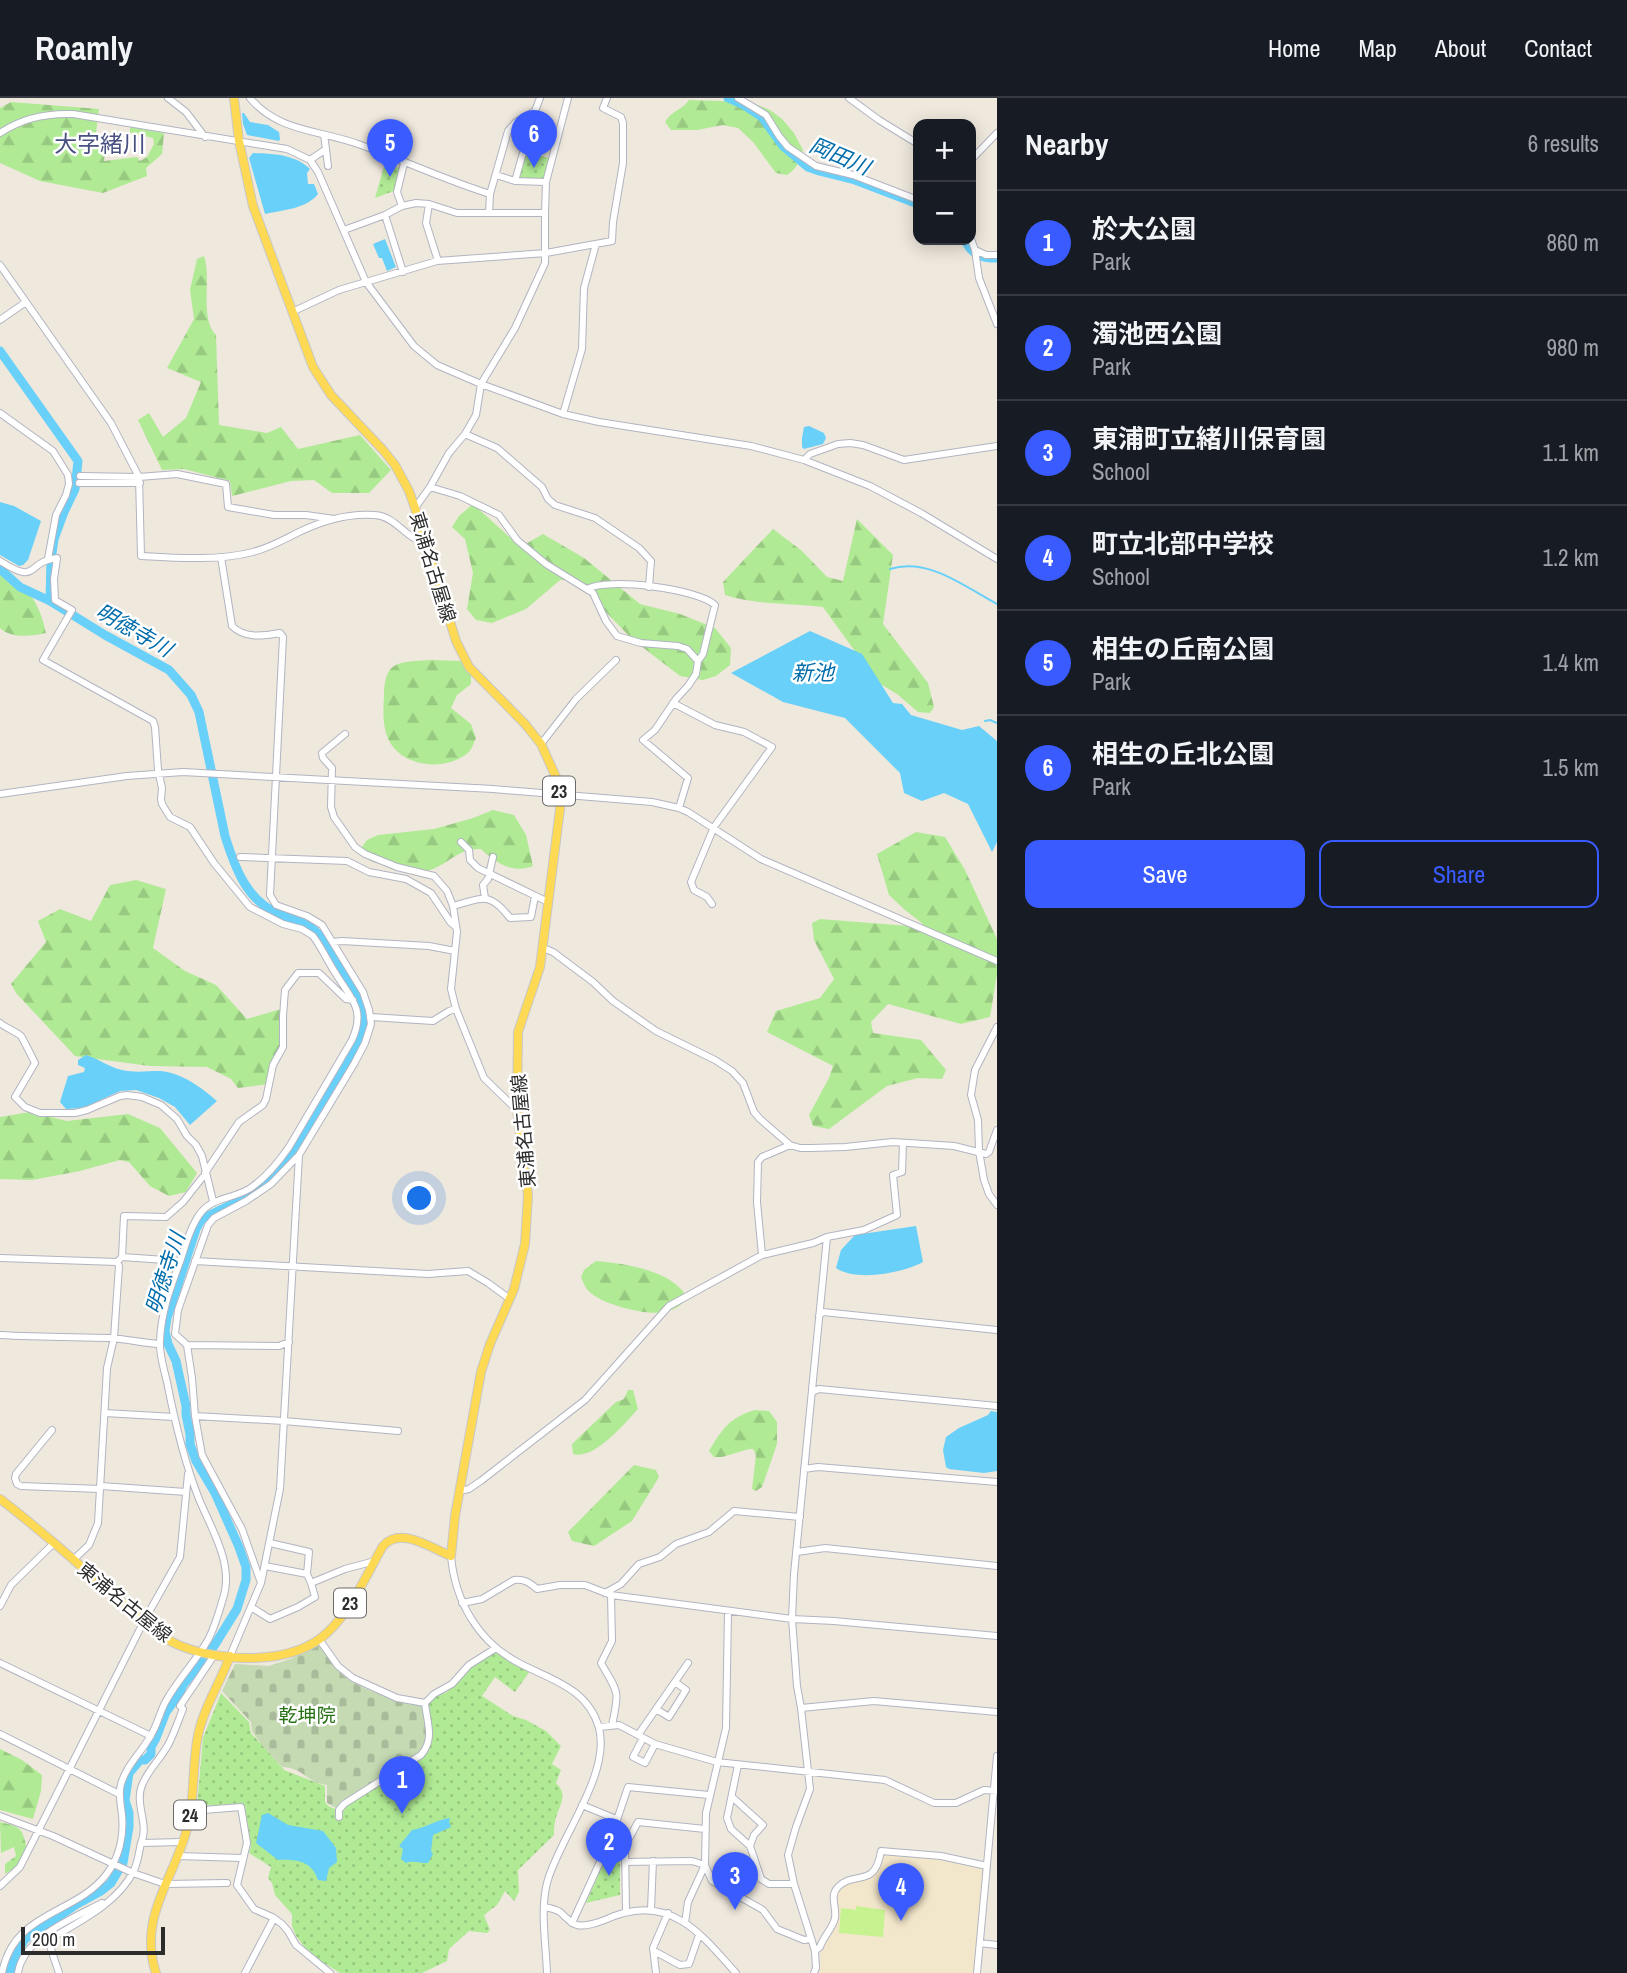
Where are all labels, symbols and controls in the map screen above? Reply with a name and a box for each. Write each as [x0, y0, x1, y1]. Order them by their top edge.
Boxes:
text: Roamly [35, 26, 133, 70]
text: Home [1268, 32, 1320, 64]
text: Map [1358, 32, 1397, 64]
text: About [1435, 32, 1486, 64]
text: Contact [1524, 32, 1592, 64]
pin: 6 [511, 110, 557, 168]
pin: 5 [367, 119, 413, 177]
map controls [913, 119, 976, 245]
button: + [913, 119, 976, 182]
text: Nearby [1025, 124, 1108, 164]
district label: 大字緒川 [54, 128, 146, 159]
text: 6 results [1528, 128, 1599, 159]
water label: 岡田川 [805, 130, 877, 182]
button: − [913, 182, 976, 245]
text: 於大公園 [1092, 211, 1196, 246]
text: 1 [1043, 227, 1053, 258]
text: 860 m [1547, 227, 1599, 258]
text: Park [1092, 246, 1131, 277]
text: 濁池西公園 [1092, 316, 1222, 351]
text: 2 [1043, 332, 1053, 363]
text: 980 m [1547, 332, 1599, 363]
text: Park [1092, 351, 1131, 382]
text: 東浦町立緒川保育園 [1092, 421, 1326, 456]
text: 3 [1043, 437, 1053, 468]
text: 1.1 km [1542, 437, 1599, 468]
text: School [1092, 456, 1150, 487]
street label: 東浦名古屋線 [404, 509, 462, 625]
text: 町立北部中学校 [1092, 526, 1274, 561]
text: 4 [1043, 542, 1053, 573]
text: 1.2 km [1542, 542, 1599, 573]
text: School [1092, 561, 1150, 592]
water label: 明徳寺川 [90, 596, 179, 665]
text: 相生の丘南公園 [1092, 631, 1274, 666]
text: 5 [1043, 647, 1053, 678]
text: 1.4 km [1542, 647, 1599, 678]
water label: 新池 [792, 658, 836, 687]
text: Park [1092, 666, 1131, 697]
text: 相生の丘北公園 [1092, 736, 1274, 771]
text: 6 [1043, 752, 1053, 783]
text: 1.5 km [1542, 752, 1599, 783]
text: Park [1092, 771, 1131, 802]
road number: 23 [543, 776, 575, 806]
button: Save [1025, 840, 1305, 908]
button: Share [1319, 840, 1599, 908]
street label: 東浦名古屋線 [505, 1073, 541, 1189]
your location [402, 1181, 436, 1215]
water label: 明徳寺川 [138, 1227, 192, 1317]
street label: 東浦名古屋線 [73, 1556, 177, 1648]
road number: 23 [334, 1588, 366, 1618]
park label: 乾坤院 [278, 1702, 336, 1728]
pin: 1 [379, 1756, 425, 1814]
road number: 24 [174, 1800, 206, 1830]
pin: 2 [586, 1818, 632, 1876]
pin: 3 [712, 1852, 758, 1910]
pin: 4 [878, 1863, 924, 1921]
scale bar [21, 1924, 164, 1956]
text: 200 m [32, 1926, 75, 1952]

